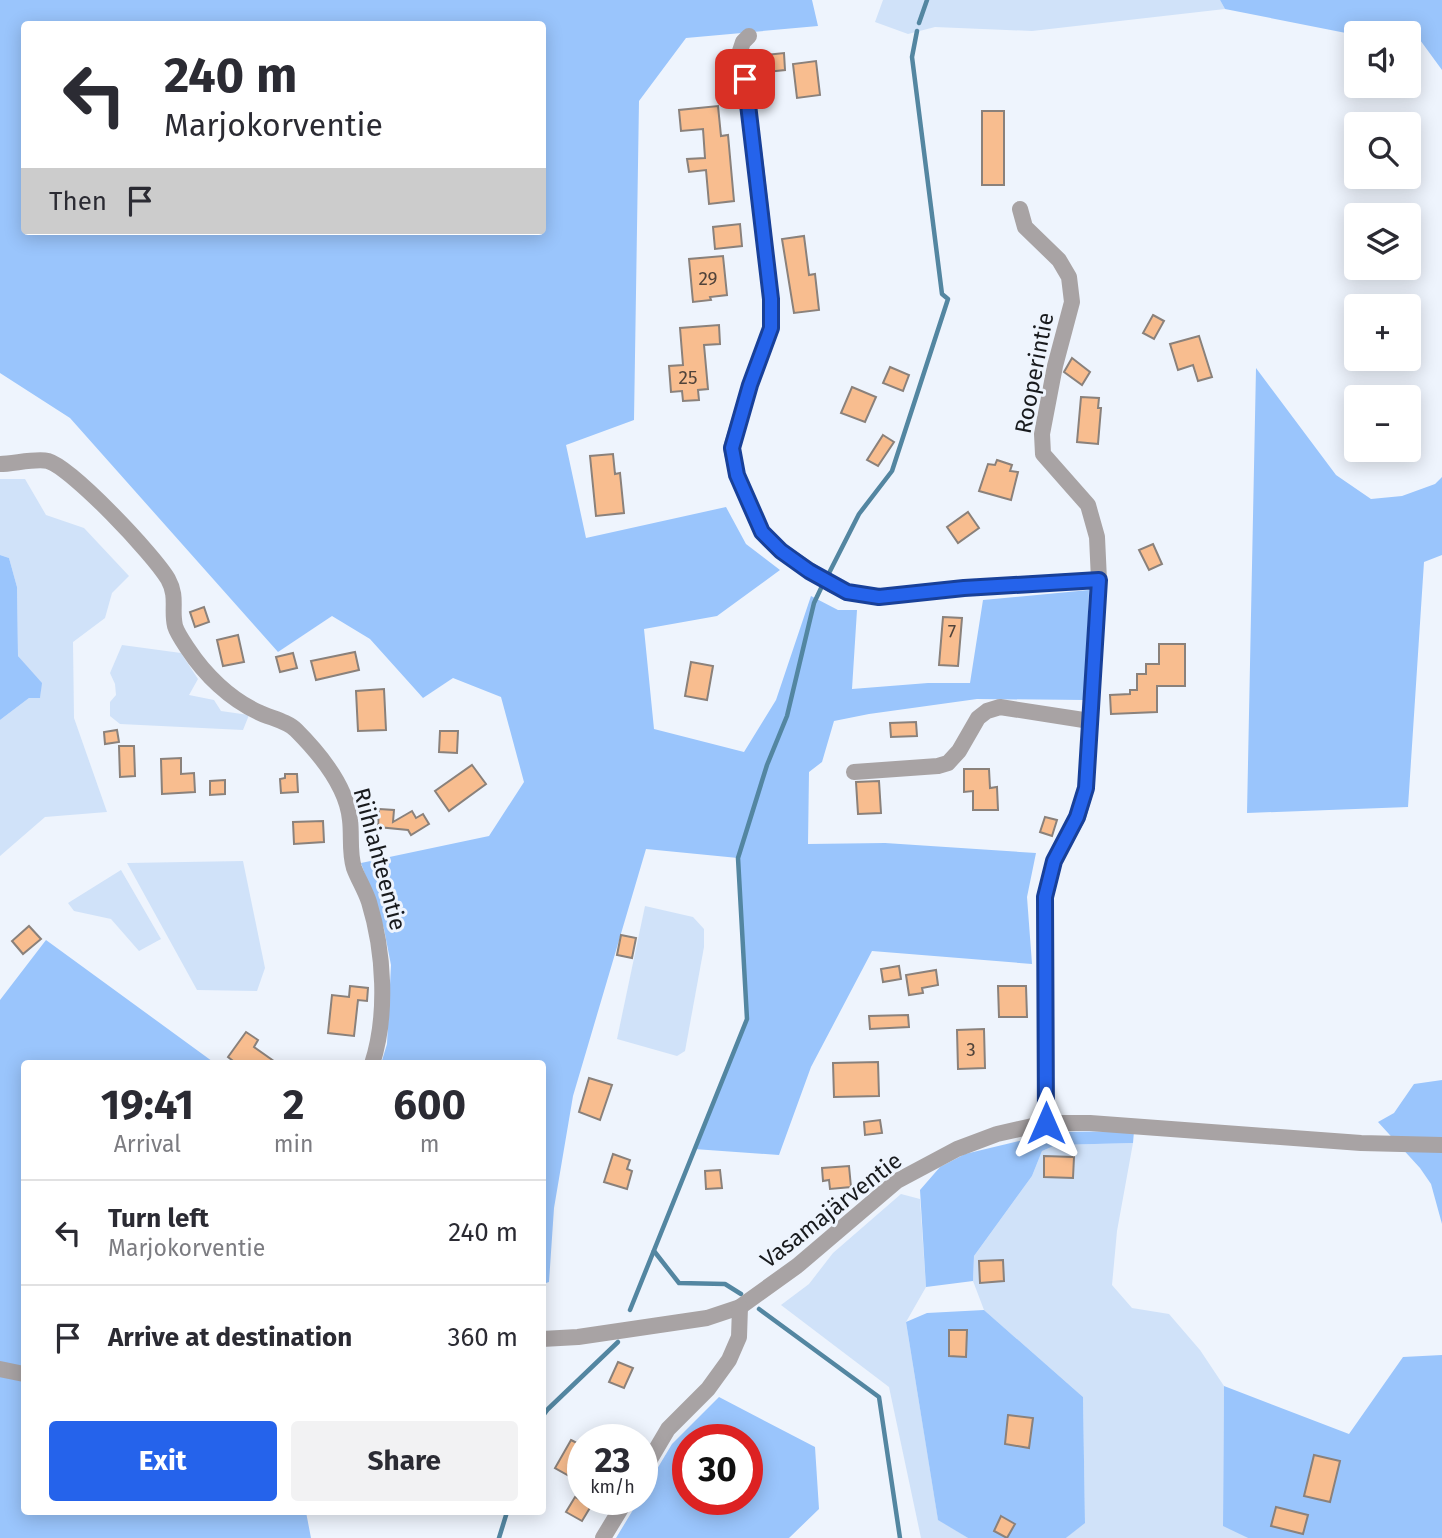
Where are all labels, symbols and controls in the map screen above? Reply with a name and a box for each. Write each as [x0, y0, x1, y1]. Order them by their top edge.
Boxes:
map controls [1344, 21, 1421, 462]
button: sound [1344, 21, 1421, 98]
text: 240 m [164, 46, 297, 105]
icon: left [49, 49, 140, 140]
pin [715, 49, 775, 109]
icon: arrive [726, 60, 764, 98]
text: Marjokorventie [164, 106, 383, 144]
button: search [1344, 112, 1421, 189]
icon: arrive [121, 182, 159, 220]
text: Then [49, 186, 107, 217]
button: layers [1344, 203, 1421, 280]
house number: 29 [698, 267, 718, 290]
button: + [1344, 294, 1421, 371]
street label: Rooperintie [1009, 310, 1059, 436]
house number: 25 [679, 366, 697, 389]
button: − [1344, 385, 1421, 462]
house number: 7 [948, 620, 956, 643]
street label: Riihiahteentie [347, 785, 413, 933]
house number: 3 [966, 1038, 976, 1061]
text: 19:41 [101, 1080, 194, 1130]
text: 2 [283, 1080, 304, 1130]
text: 600 [393, 1080, 466, 1130]
position arrow [1009, 1086, 1083, 1160]
text: Arrival [114, 1130, 181, 1158]
text: min [274, 1130, 313, 1158]
text: m [420, 1130, 440, 1158]
street label: Vasamajärventie [755, 1146, 907, 1274]
text: Turn left [108, 1203, 209, 1234]
icon: left [49, 1214, 87, 1252]
text: 240 m [448, 1217, 518, 1248]
text: Marjokorventie [108, 1234, 265, 1262]
icon: arrive [49, 1319, 87, 1357]
text: Arrive at destination [108, 1322, 352, 1353]
text: 360 m [447, 1322, 518, 1353]
button: Exit [49, 1421, 277, 1501]
button: Share [291, 1421, 518, 1501]
speed limit sign: 30 [672, 1424, 763, 1515]
text: 23 [594, 1439, 631, 1481]
text: km/h [590, 1476, 635, 1498]

